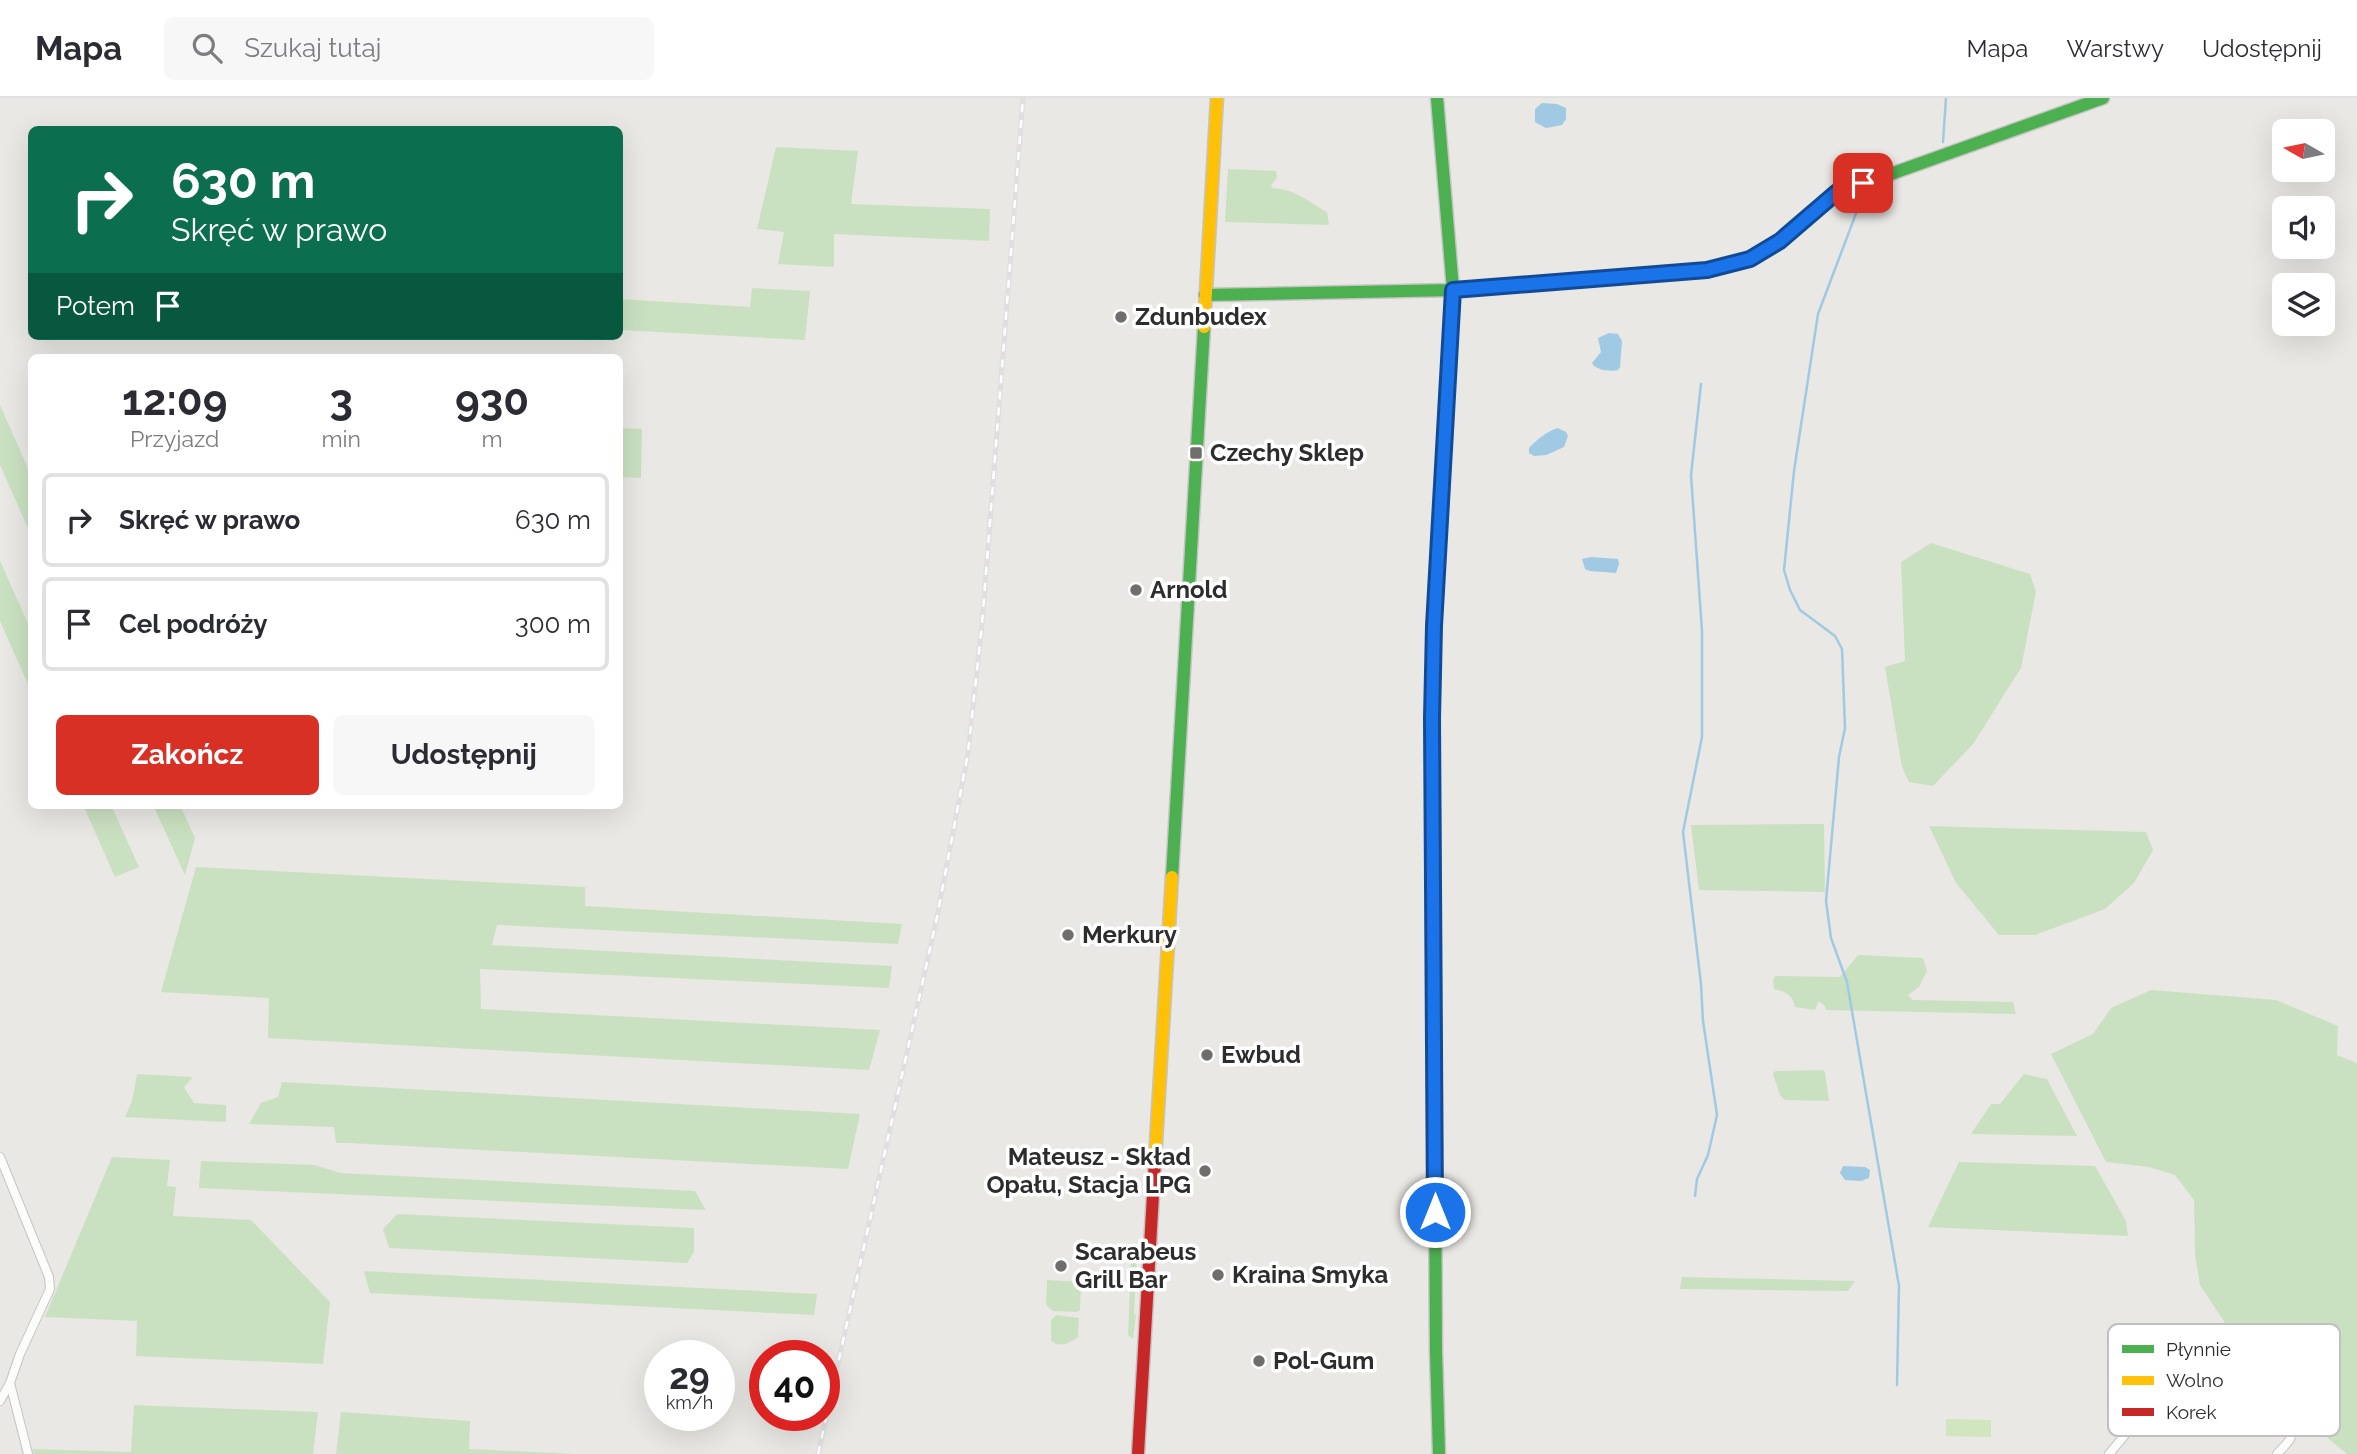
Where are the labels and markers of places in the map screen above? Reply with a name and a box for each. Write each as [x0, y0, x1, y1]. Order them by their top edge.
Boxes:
pin [1833, 153, 1893, 213]
place label: Zdunbudex [1135, 302, 1267, 331]
marker: Zdunbudex [1113, 309, 1129, 325]
place label: Czechy Sklep [1210, 438, 1364, 467]
marker: Czechy Sklep [1188, 445, 1204, 461]
place label: Arnold [1150, 575, 1228, 604]
marker: Arnold [1128, 582, 1144, 598]
place label: Merkury [1082, 920, 1177, 949]
marker: Merkury [1060, 927, 1076, 943]
place label: Ewbud [1221, 1040, 1301, 1069]
marker: Ewbud [1199, 1047, 1215, 1063]
place label: Mateusz - Skład Opału, Stacja LPG [986, 1142, 1191, 1199]
marker: Mateusz - Skład Opału, Stacja LPG [1197, 1163, 1213, 1179]
place label: Scarabeus Grill Bar [1075, 1237, 1196, 1294]
marker: Scarabeus Grill Bar [1053, 1258, 1069, 1274]
place label: Kraina Smyka [1232, 1260, 1388, 1289]
marker: Kraina Smyka [1210, 1267, 1226, 1283]
place label: Pol-Gum [1273, 1346, 1374, 1375]
marker: Pol-Gum [1251, 1353, 1267, 1369]

